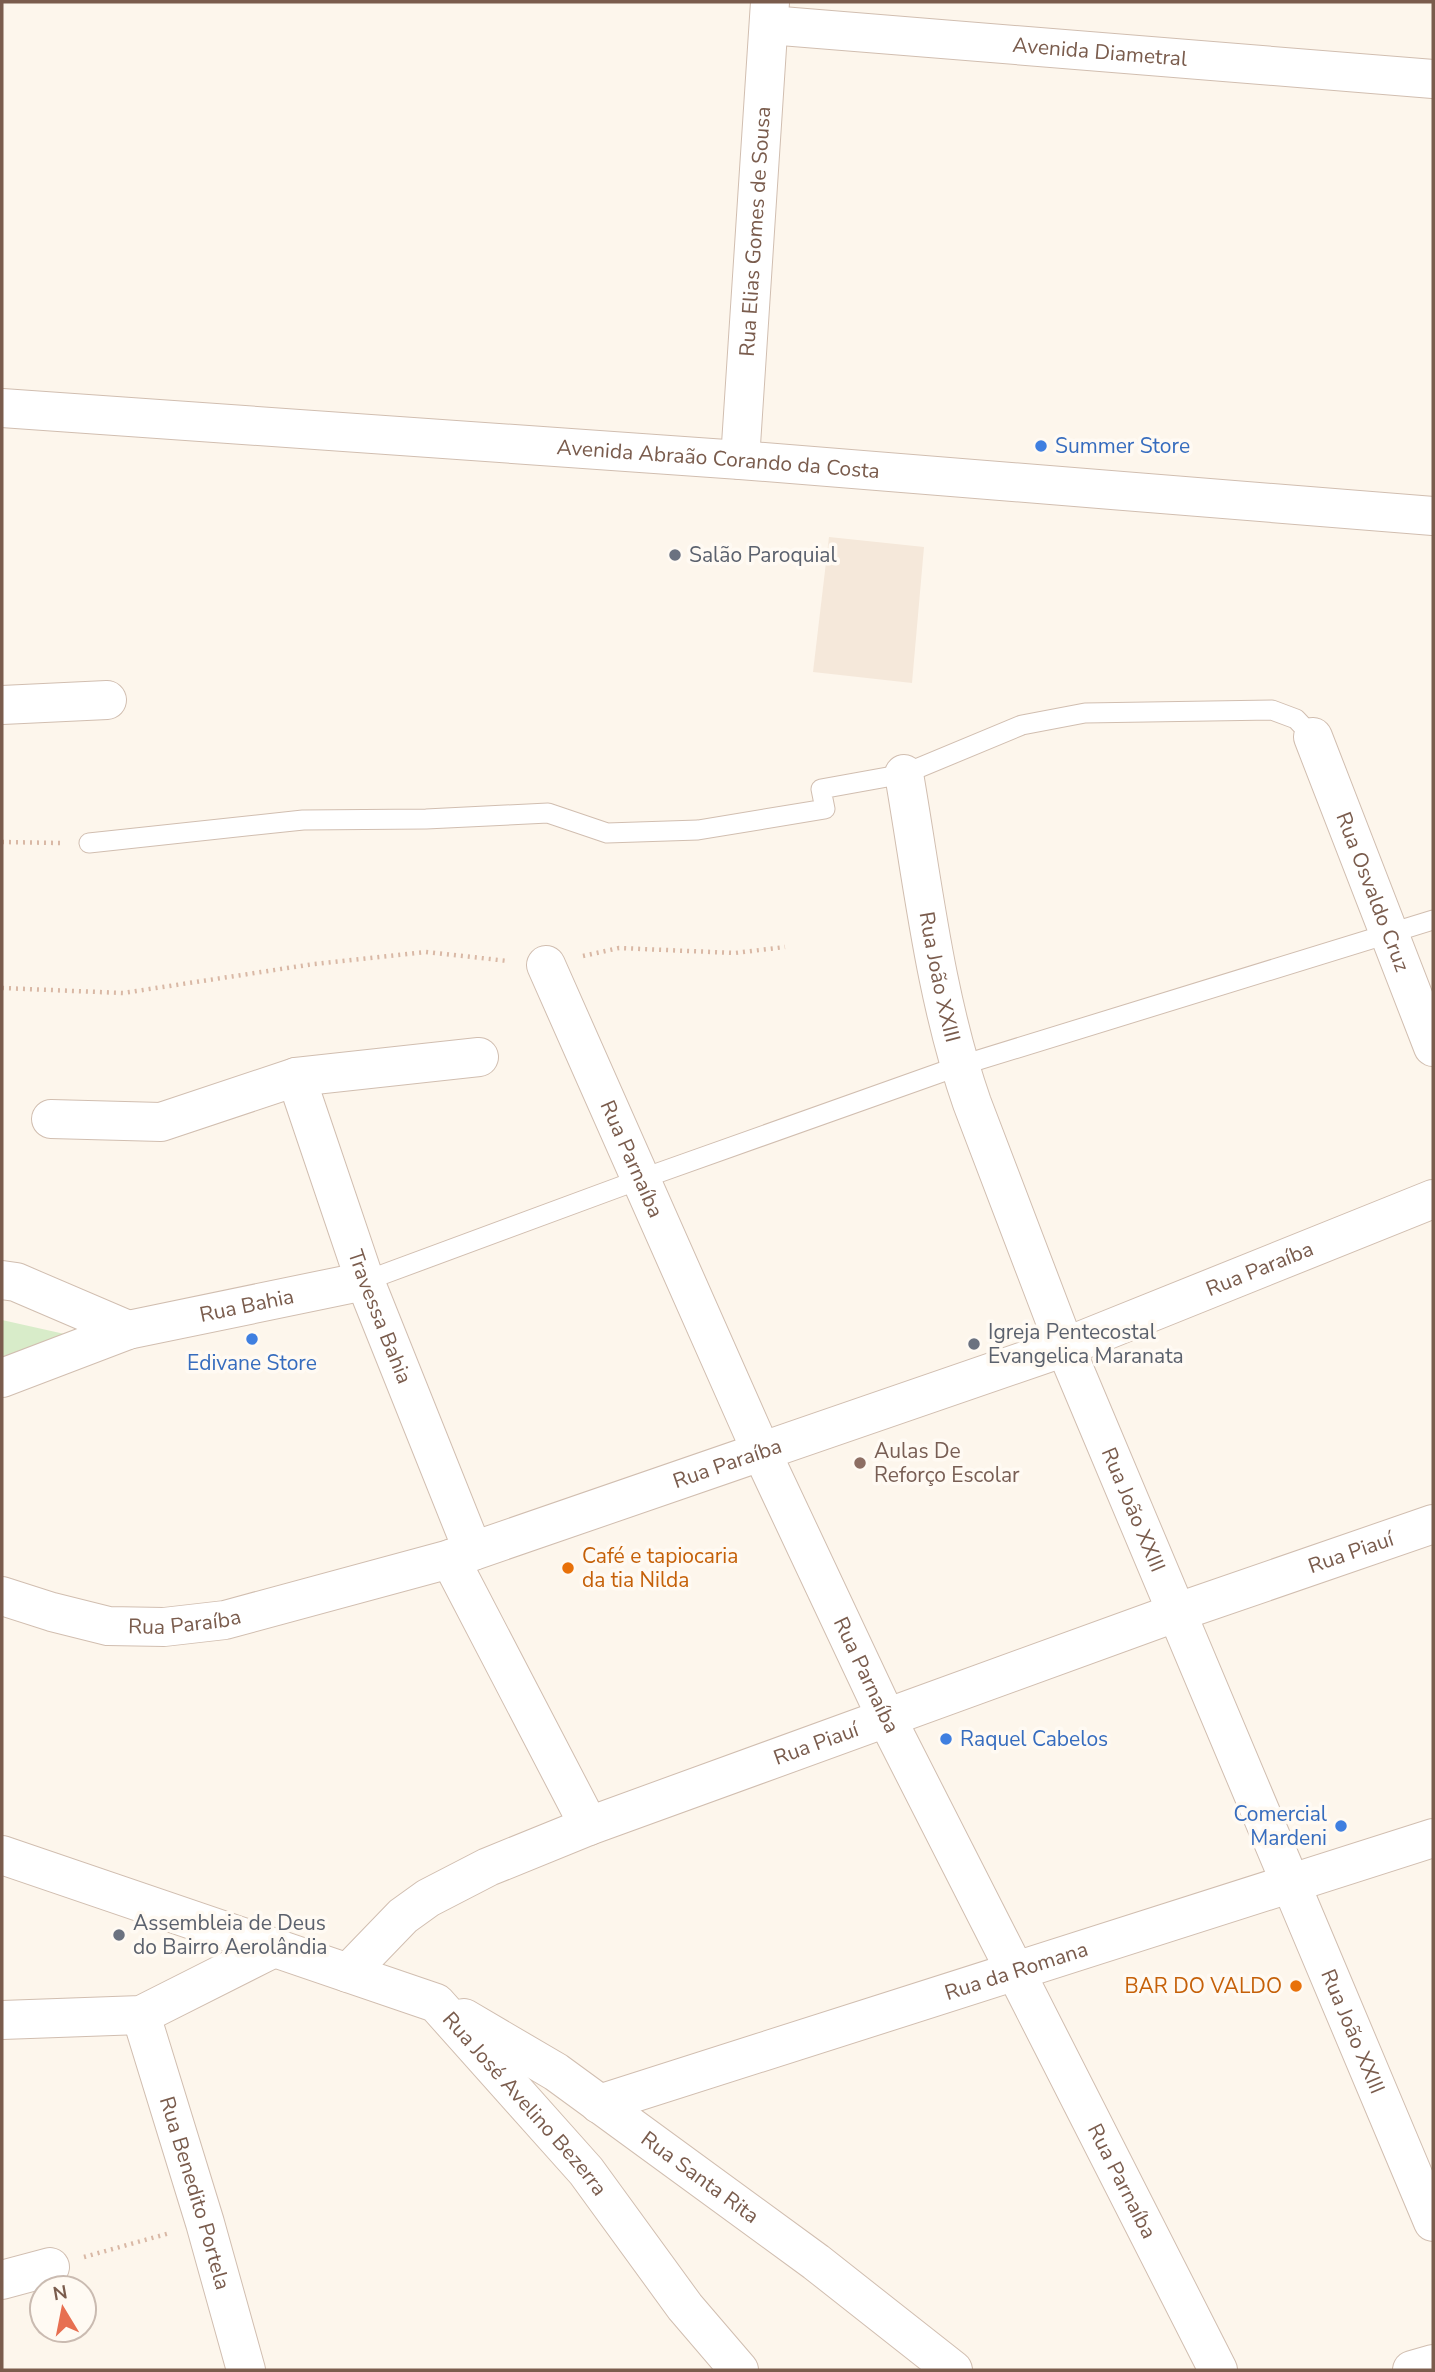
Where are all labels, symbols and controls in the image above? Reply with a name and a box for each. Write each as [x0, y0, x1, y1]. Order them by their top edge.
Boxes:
street label: Avenida Diametral [1011, 31, 1189, 73]
street label: Rua Elias Gomes de Sousa [733, 106, 777, 357]
place label: Summer Store [1055, 432, 1190, 460]
street label: Avenida Abraão Corando da Costa [556, 433, 881, 485]
marker: Summer Store [1033, 438, 1049, 454]
place label: Salão Paroquial [689, 541, 837, 569]
marker: Salão Paroquial [667, 547, 683, 563]
street label: Rua Osvaldo Cruz [1329, 808, 1417, 976]
street label: Rua João XXIII [913, 910, 967, 1045]
street label: Rua Parnaíba [594, 1096, 670, 1222]
street label: Rua Paraíba [1202, 1235, 1317, 1303]
street label: Travessa Bahia [341, 1246, 419, 1388]
street label: Rua Bahia [197, 1282, 296, 1329]
place label: Igreja Pentecostal Evangelica Maranata [988, 1318, 1184, 1370]
marker: Edivane Store [244, 1331, 260, 1347]
marker: Igreja Pentecostal Evangelica Maranata [966, 1336, 982, 1352]
place label: Edivane Store [187, 1349, 317, 1377]
street label: Rua Paraíba [669, 1432, 785, 1495]
place label: Aulas De Reforço Escolar [874, 1437, 1020, 1489]
street label: Rua João XXIII [1095, 1443, 1172, 1576]
marker: Aulas De Reforço Escolar [852, 1455, 868, 1471]
street label: Rua Piauí [1304, 1524, 1398, 1580]
place label: Café e tapiocaria da tia Nilda [582, 1542, 738, 1594]
marker: Café e tapiocaria da tia Nilda [560, 1560, 576, 1576]
street label: Rua Paraíba [128, 1602, 244, 1641]
street label: Rua Parnaíba [827, 1612, 906, 1738]
street label: Rua Piauí [770, 1715, 863, 1772]
place label: Raquel Cabelos [960, 1725, 1108, 1753]
marker: Raquel Cabelos [938, 1731, 954, 1747]
place label: Comercial Mardeni [1233, 1800, 1328, 1852]
marker: Comercial Mardeni [1333, 1818, 1349, 1834]
place label: Assembleia de Deus do Bairro Aerolândia [133, 1909, 327, 1961]
marker: Assembleia de Deus do Bairro Aerolândia [111, 1927, 127, 1943]
street label: Rua da Romana [941, 1935, 1091, 2007]
street label: Rua João XXIII [1314, 1965, 1391, 2098]
place label: BAR DO VALDO [1124, 1972, 1282, 2000]
marker: BAR DO VALDO [1288, 1978, 1304, 1994]
street label: Rua José Avelino Bezerra [436, 2006, 613, 2201]
street label: Rua Benedito Portela [153, 2093, 237, 2293]
street label: Rua Parnaíba [1081, 2119, 1163, 2243]
street label: Rua Santa Rita [635, 2125, 765, 2230]
north arrow [28, 2274, 98, 2344]
text: N [51, 2279, 69, 2307]

